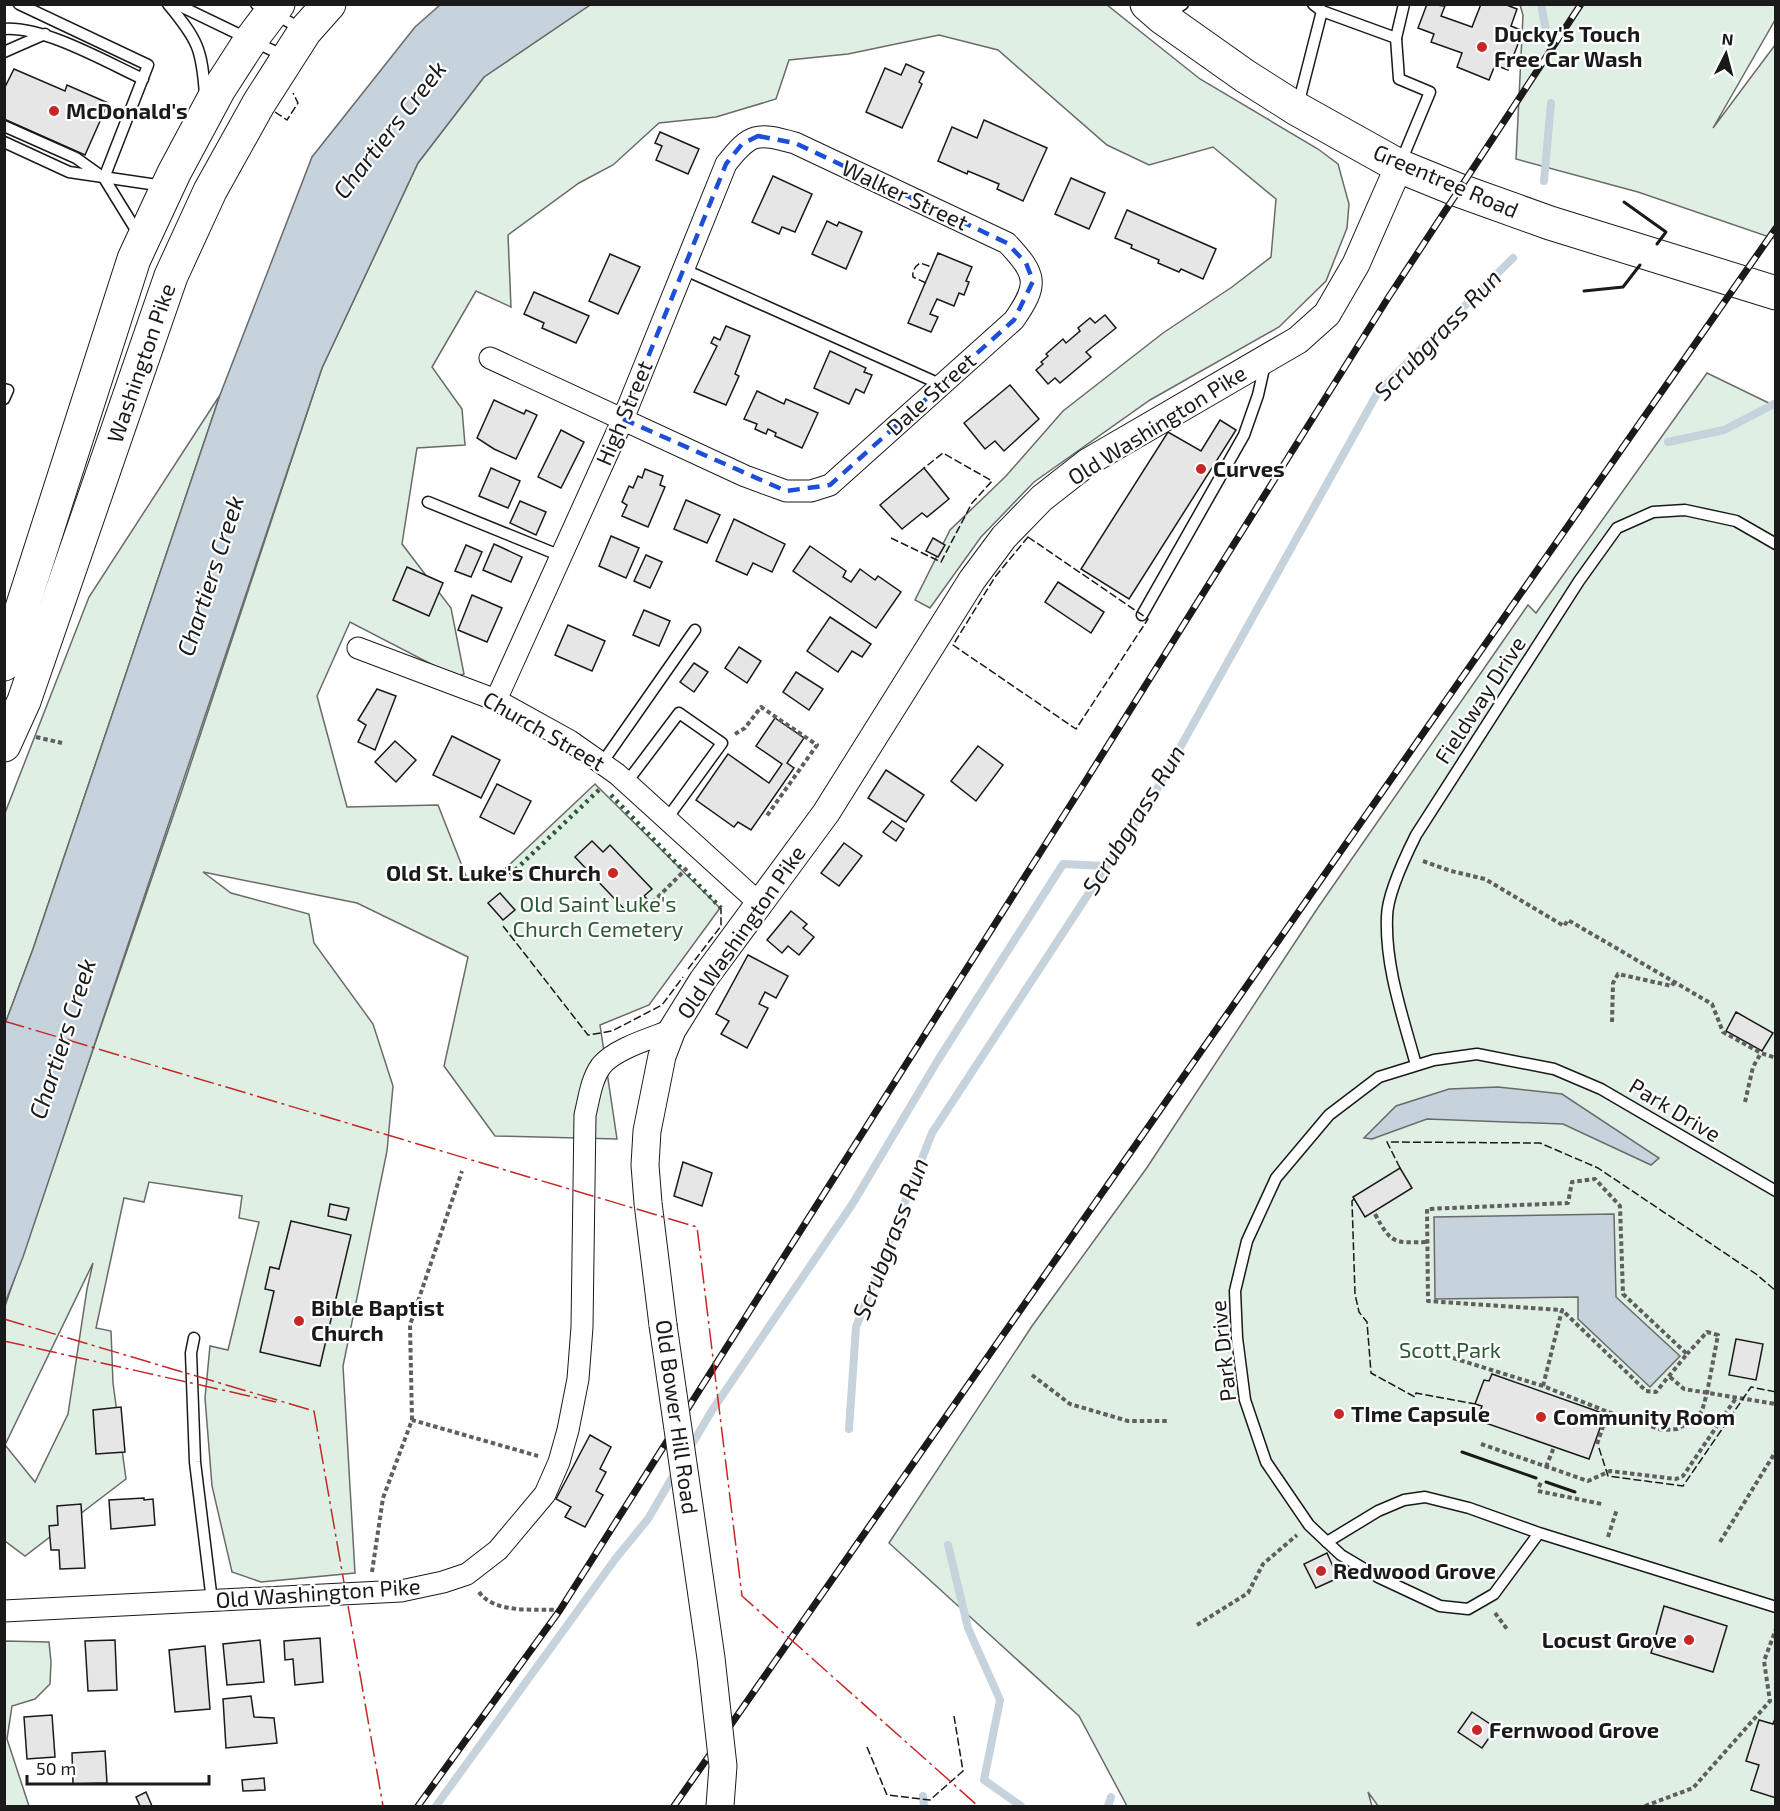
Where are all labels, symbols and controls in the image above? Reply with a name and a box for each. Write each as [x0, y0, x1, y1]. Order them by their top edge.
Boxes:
place label: Ducky's Touch Free Car Wash [1494, 20, 1642, 71]
north arrow [1696, 24, 1756, 84]
text: N [1721, 29, 1734, 49]
marker: Ducky's Touch Free Car Wash [1475, 40, 1489, 54]
water label: Chartiers Creek [326, 54, 452, 204]
place label: McDonald's [66, 97, 188, 123]
marker: McDonald's [47, 104, 61, 118]
street label: Greentree Road [1370, 138, 1523, 222]
street label: Walker Street [838, 154, 973, 235]
water label: Scrubgrass Run [1367, 262, 1507, 405]
street label: Washington Pike [101, 280, 180, 446]
street label: Dale Street [880, 346, 980, 440]
street label: High Street [589, 356, 657, 469]
street label: Old Washington Pike [1063, 359, 1250, 490]
place label: Curves [1213, 455, 1285, 481]
marker: Curves [1194, 462, 1208, 476]
water label: Chartiers Creek [170, 492, 249, 659]
street label: Fieldway Drive [1428, 631, 1530, 768]
street label: Church Street [479, 685, 610, 775]
water label: Scrubgrass Run [1075, 739, 1190, 899]
street label: Old Washington Pike [671, 840, 810, 1023]
place label: Old St. Luke's Church [386, 859, 601, 885]
marker: Old St. Luke's Church [606, 866, 620, 880]
park label: Old Saint Luke's Church Cemetery [513, 890, 684, 941]
water label: Chartiers Creek [22, 955, 101, 1122]
street label: Park Drive [1625, 1072, 1726, 1147]
water label: Scrubgrass Run [845, 1154, 934, 1323]
place label: Bible Baptist Church [311, 1294, 444, 1345]
street label: Park Drive [1204, 1299, 1240, 1403]
marker: Bible Baptist Church [292, 1314, 306, 1328]
street label: Old Bower Hill Road [651, 1318, 705, 1516]
park label: Scott Park [1399, 1336, 1501, 1362]
place label: TIme Capsule [1351, 1400, 1490, 1426]
place label: Community Room [1553, 1403, 1735, 1430]
marker: TIme Capsule [1332, 1407, 1346, 1421]
marker: Community Room [1534, 1410, 1548, 1424]
place label: Redwood Grove [1333, 1557, 1496, 1583]
marker: Redwood Grove [1314, 1564, 1328, 1578]
street label: Old Washington Pike [215, 1572, 421, 1612]
place label: Locust Grove [1542, 1626, 1677, 1652]
marker: Locust Grove [1682, 1633, 1696, 1647]
place label: Fernwood Grove [1489, 1716, 1659, 1742]
marker: Fernwood Grove [1470, 1723, 1484, 1737]
scale bar [27, 1748, 208, 1786]
text: 50 m [36, 1757, 76, 1779]

